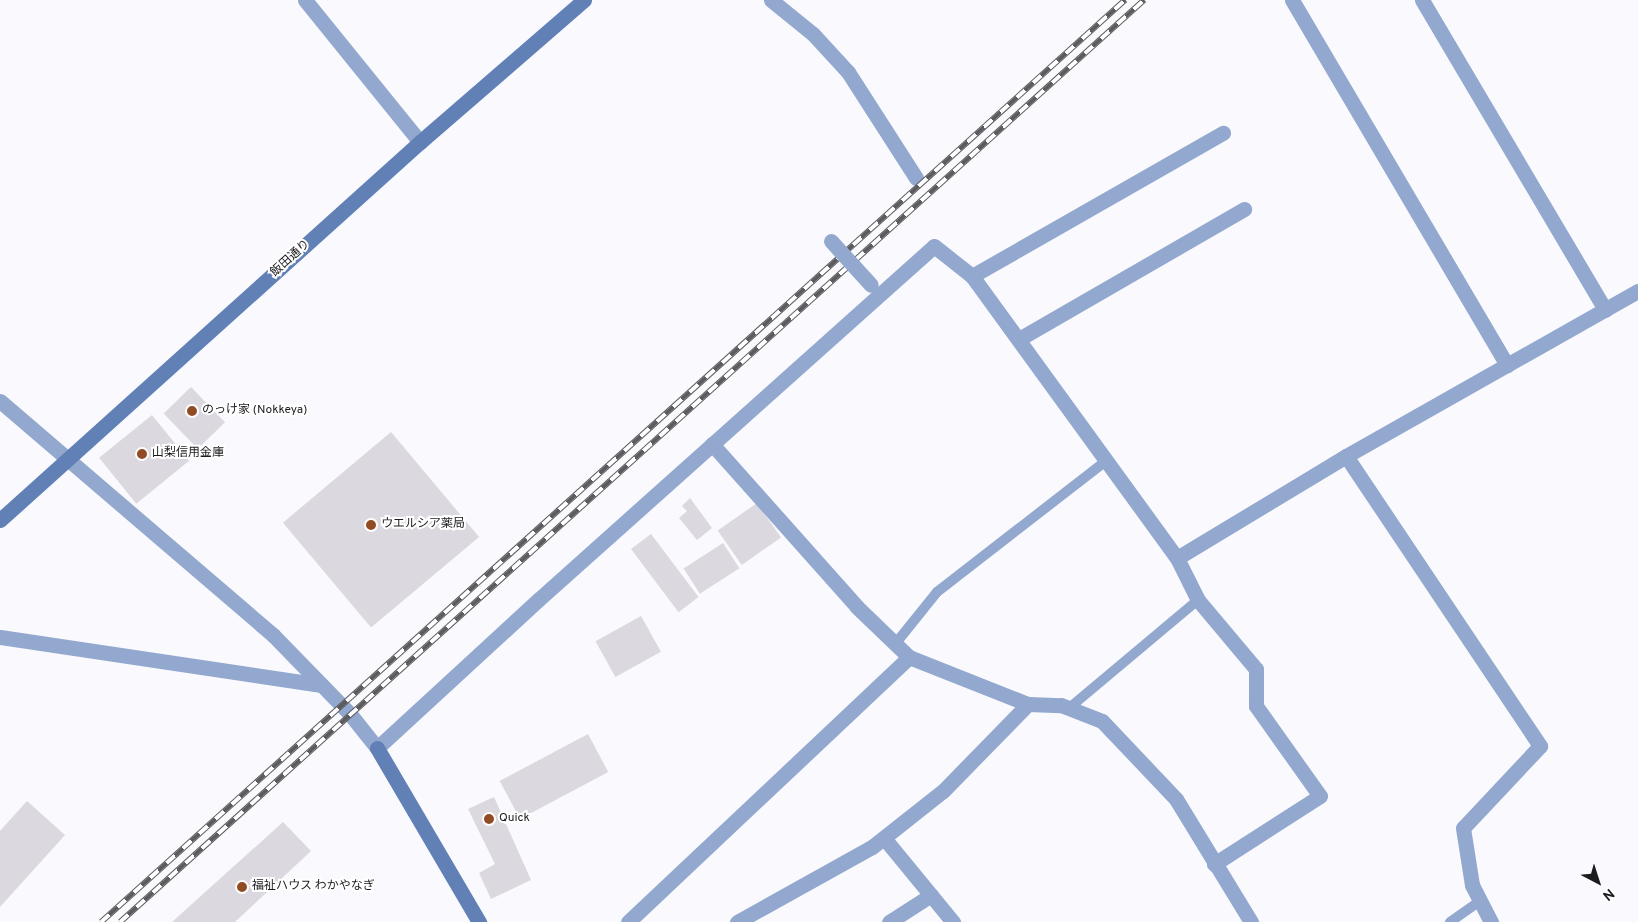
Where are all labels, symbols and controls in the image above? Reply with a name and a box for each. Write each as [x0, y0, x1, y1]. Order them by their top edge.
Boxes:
street label: 飯田通り [268, 238, 314, 280]
place label: のっけ家 (Nokkeya) [202, 404, 307, 418]
marker: のっけ家 (Nokkeya) [186, 405, 198, 417]
place label: 山梨信用金庫 [152, 447, 224, 461]
marker: 山梨信用金庫 [136, 448, 148, 460]
place label: ウエルシア薬局 [381, 518, 465, 532]
marker: ウエルシア薬局 [365, 519, 377, 531]
place label: Quick [499, 812, 530, 826]
marker: Quick [483, 813, 495, 825]
north arrow [1573, 857, 1623, 907]
place label: 福祉ハウス わかやなぎ [252, 880, 375, 894]
marker: 福祉ハウス わかやなぎ [236, 881, 248, 893]
text: N [1599, 884, 1617, 904]

